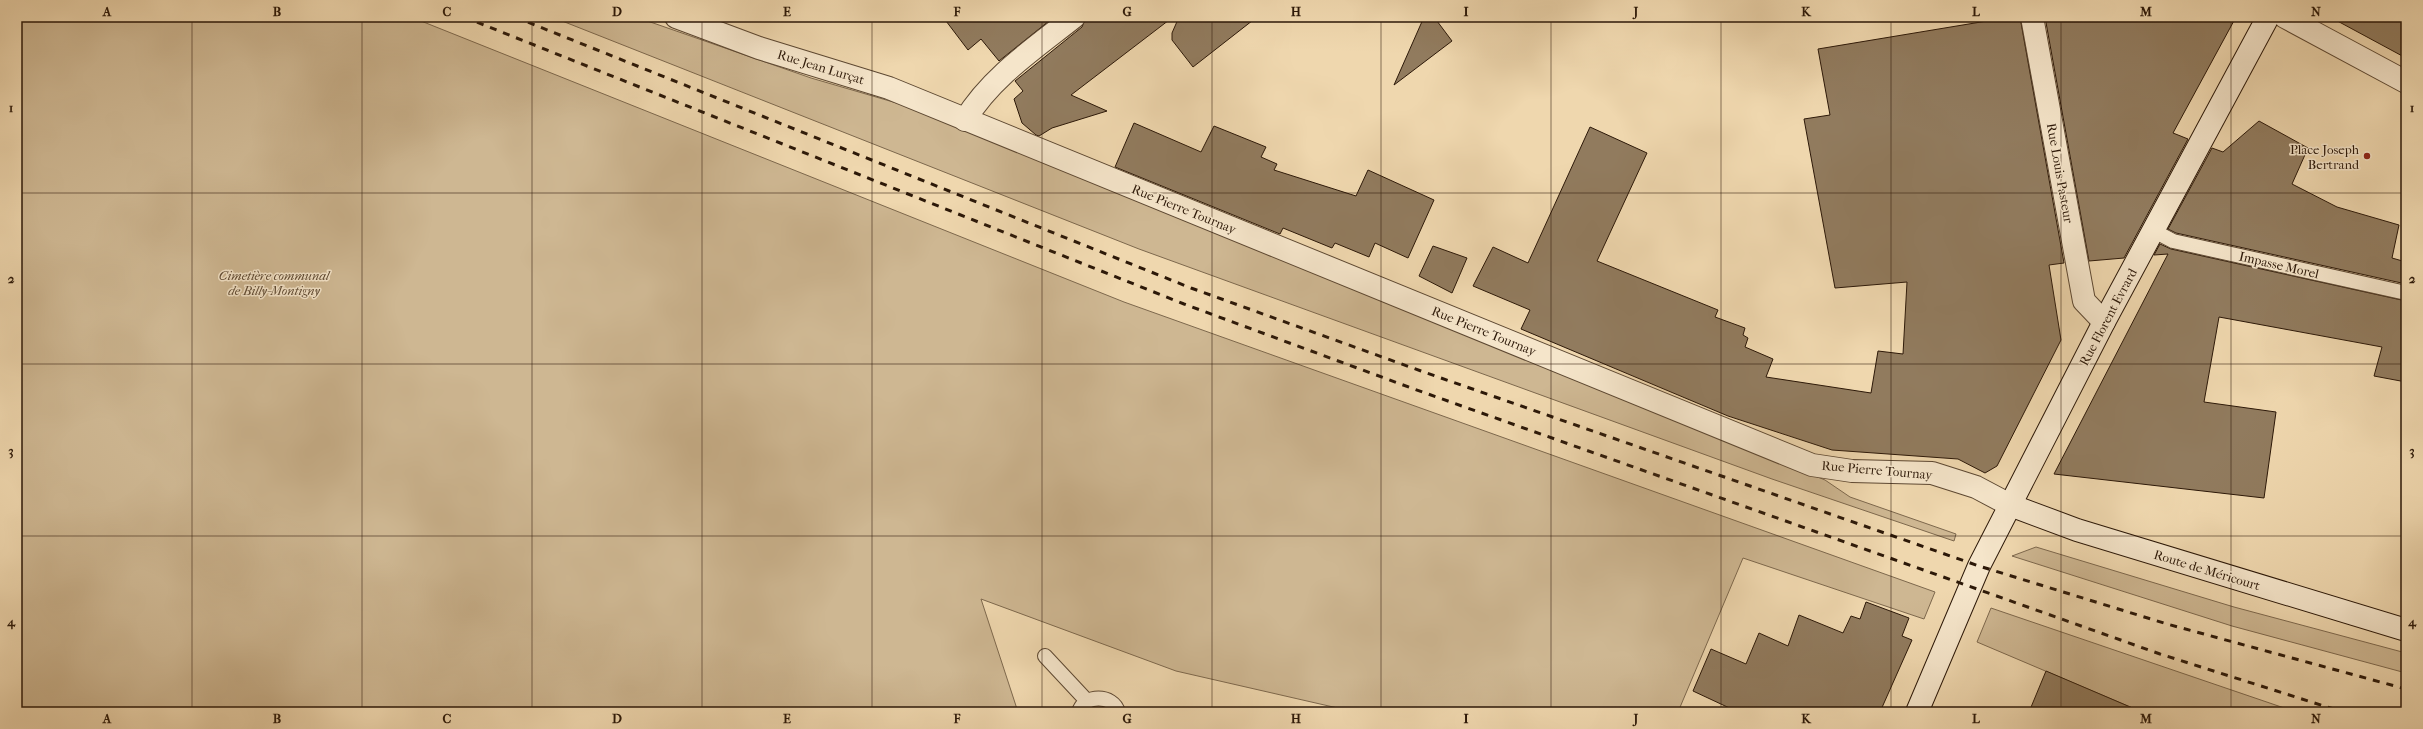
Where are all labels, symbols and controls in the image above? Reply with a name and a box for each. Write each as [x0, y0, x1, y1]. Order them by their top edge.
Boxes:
text: A [102, 4, 112, 19]
text: B [273, 4, 282, 19]
text: C [443, 4, 452, 19]
text: D [612, 4, 622, 19]
text: E [783, 4, 791, 19]
text: F [953, 4, 961, 19]
text: G [1122, 4, 1132, 19]
text: H [1291, 4, 1302, 19]
text: I [1463, 4, 1469, 19]
text: J [1632, 4, 1639, 20]
text: K [1801, 4, 1812, 19]
text: L [1972, 4, 1981, 19]
text: M [2139, 4, 2152, 19]
text: N [2311, 4, 2321, 19]
street label: Rue Jean Lurçat [775, 47, 867, 88]
text: 1 [9, 100, 14, 115]
text: 1 [2410, 100, 2415, 115]
street label: Rue Louis Pasteur [2044, 122, 2076, 225]
place label: Place Joseph Bertrand [2290, 142, 2360, 172]
marker: Place Joseph Bertrand [2362, 151, 2372, 161]
street label: Rue Pierre Tournay [1130, 181, 1239, 237]
street label: Impasse Morel [2238, 249, 2321, 282]
street label: Rue Florent Evrard [2076, 265, 2140, 368]
park label: Cimetière communal de Billy-Montigny [219, 268, 331, 298]
text: 2 [8, 271, 15, 286]
text: 2 [2409, 271, 2416, 286]
street label: Rue Pierre Tournay [1430, 303, 1539, 359]
text: 3 [8, 443, 14, 459]
text: 3 [2409, 443, 2415, 459]
street label: Rue Pierre Tournay [1821, 458, 1934, 482]
street label: Route de Méricourt [2152, 547, 2262, 593]
text: 4 [6, 614, 16, 630]
text: 4 [2407, 614, 2417, 630]
text: A [102, 711, 112, 726]
text: B [273, 711, 282, 726]
text: C [443, 711, 452, 726]
text: D [612, 711, 622, 726]
text: E [783, 711, 791, 726]
text: F [953, 711, 961, 726]
text: G [1122, 711, 1132, 726]
text: H [1291, 711, 1302, 726]
text: I [1463, 711, 1469, 726]
text: J [1632, 711, 1639, 727]
text: K [1801, 711, 1812, 726]
text: L [1972, 711, 1981, 726]
text: M [2139, 711, 2152, 726]
text: N [2311, 711, 2321, 726]

